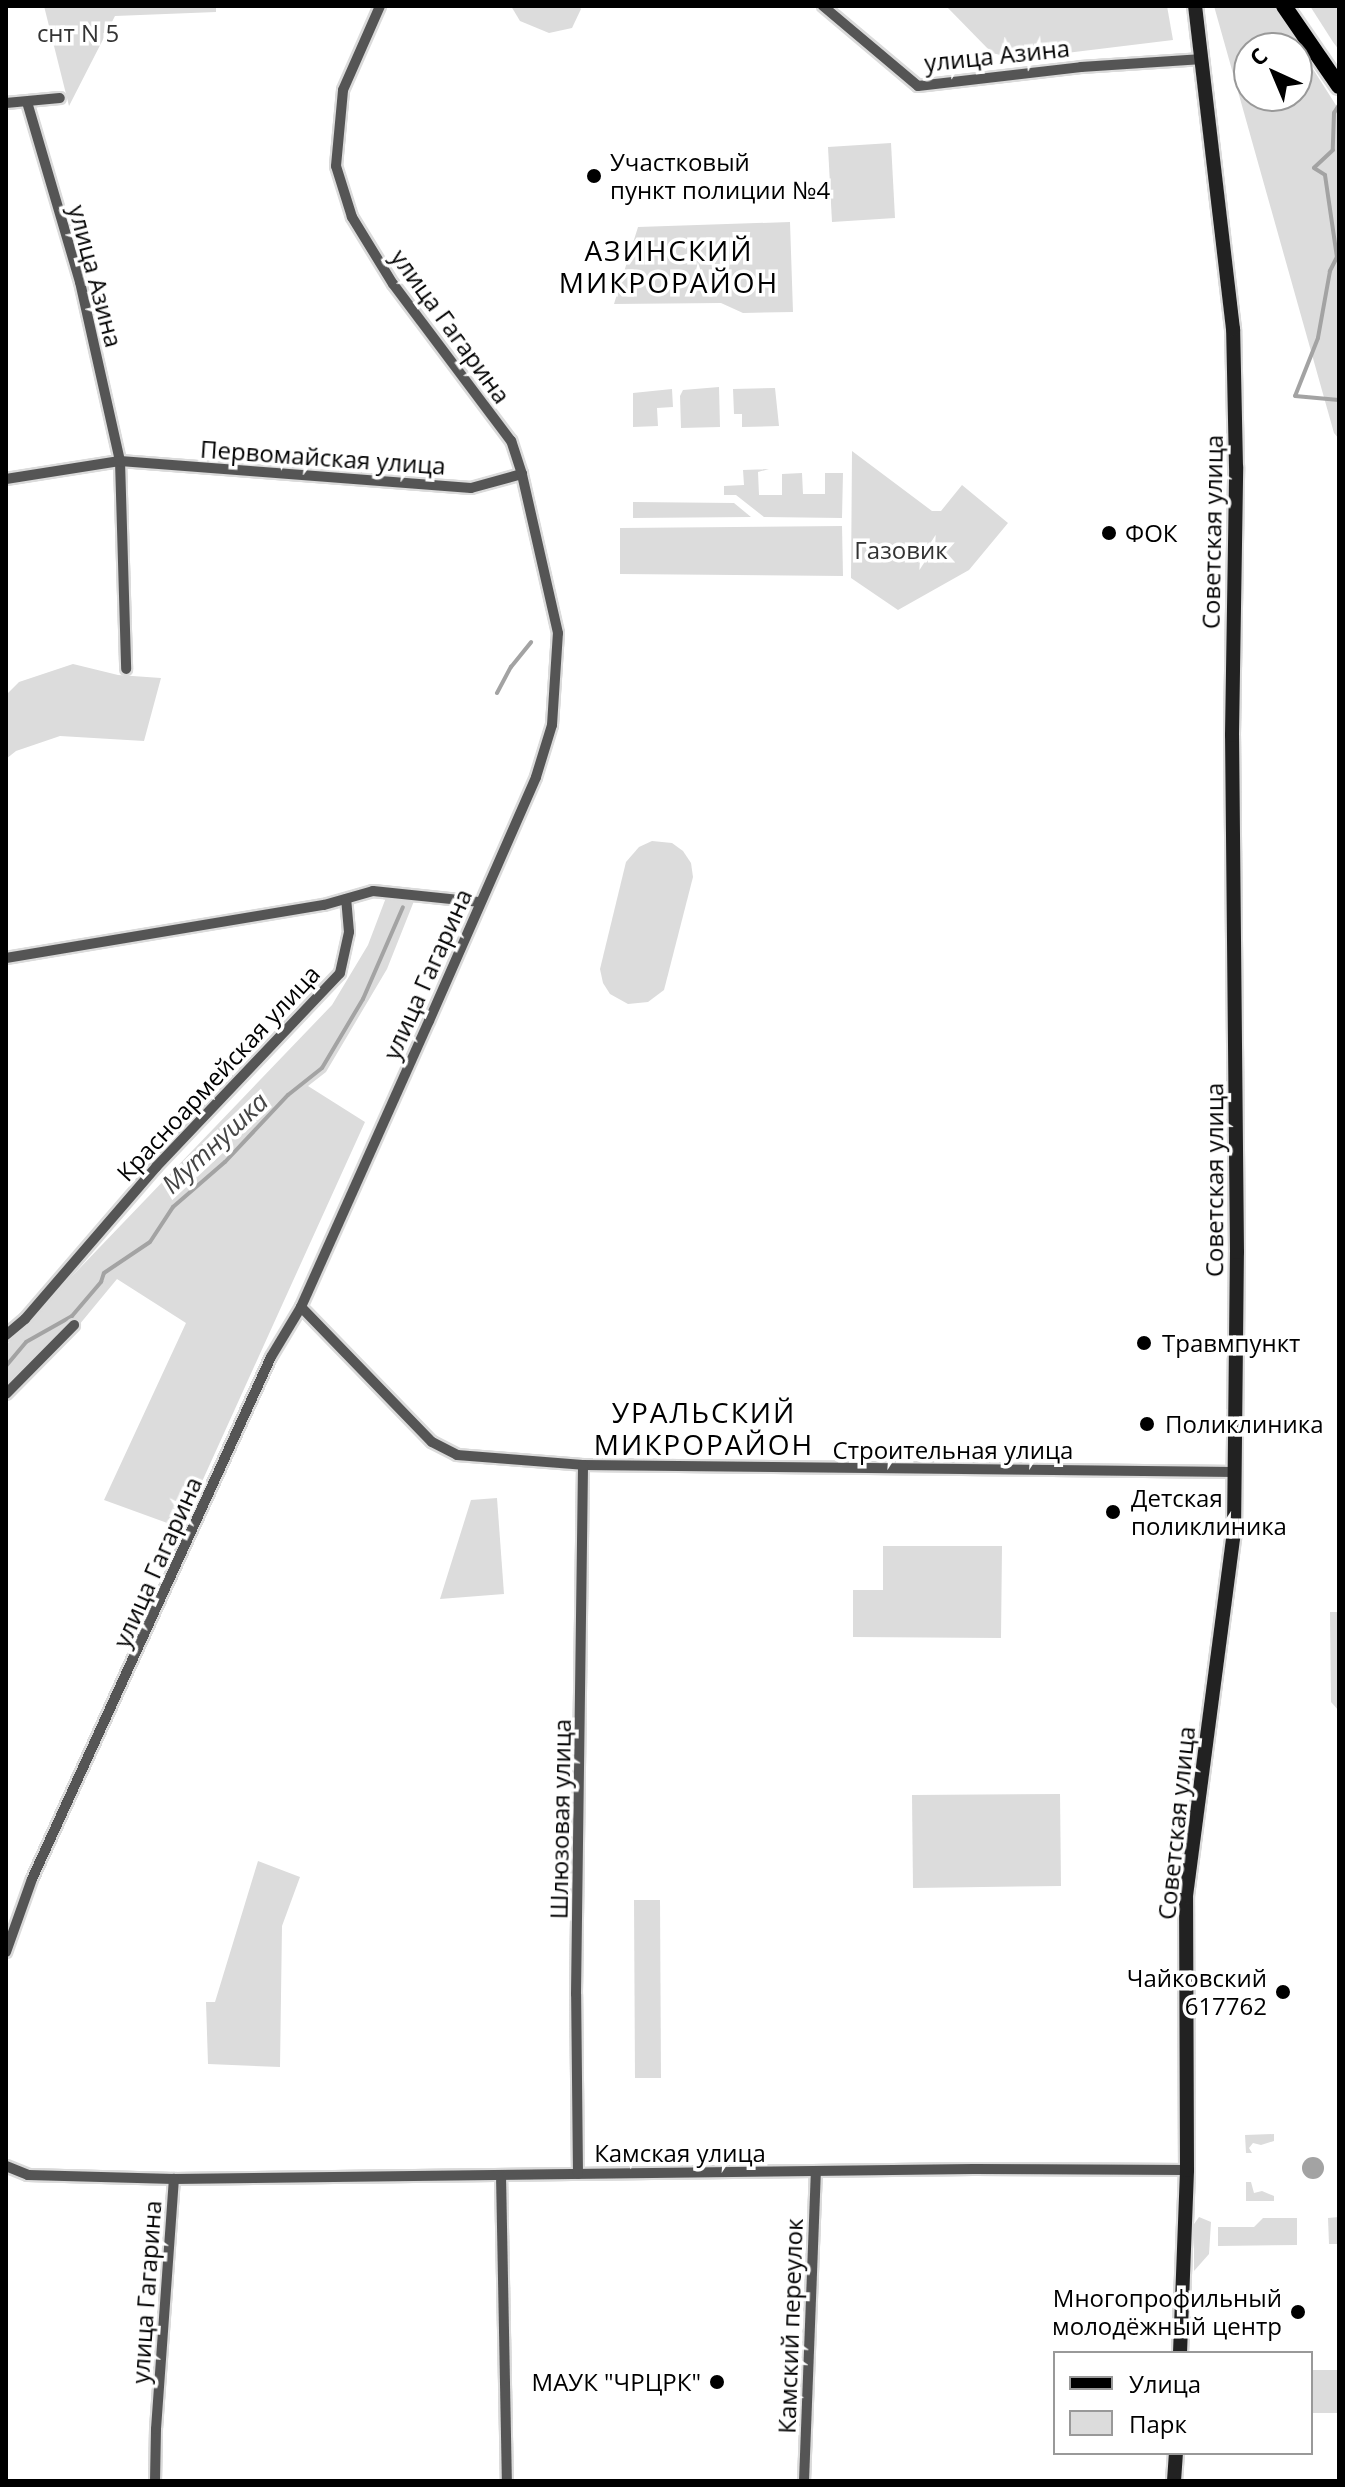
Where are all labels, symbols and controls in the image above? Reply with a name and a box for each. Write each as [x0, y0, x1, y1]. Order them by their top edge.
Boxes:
park label: снт N 5 [37, 19, 119, 47]
north arrow [1233, 32, 1313, 112]
street label: улица Азина [923, 33, 1071, 77]
text: С [1242, 41, 1273, 72]
place label: Участковый пункт полиции №4 [610, 148, 830, 204]
marker: Участковый пункт полиции №4 [585, 167, 603, 185]
street label: улица Азина [63, 202, 129, 350]
district label: АЗИНСКИЙ МИКРОРАЙОН [559, 233, 779, 299]
street label: улица Гагарина [385, 243, 517, 409]
street label: Первомайская улица [199, 434, 447, 480]
street label: Советская улица [1196, 435, 1228, 629]
place label: ФОК [1125, 519, 1177, 547]
marker: ФОК [1100, 524, 1118, 542]
park label: Газовик [854, 536, 948, 564]
street label: улица Гагарина [377, 884, 477, 1064]
street label: Красноармейская улица [111, 959, 325, 1187]
street label: Советская улица [1200, 1083, 1228, 1277]
water label: Мутнушка [155, 1086, 275, 1200]
place label: Травмпункт [1162, 1329, 1300, 1357]
marker: Травмпункт [1133, 1332, 1155, 1354]
district label: УРАЛЬСКИЙ МИКРОРАЙОН [594, 1395, 814, 1461]
place label: Поликлиника [1165, 1410, 1323, 1438]
marker: Поликлиника [1136, 1413, 1158, 1435]
street label: Строительная улица [833, 1436, 1073, 1464]
street label: улица Гагарина [107, 1472, 207, 1652]
place label: Детская поликлиника [1131, 1484, 1287, 1540]
marker: Детская поликлиника [1102, 1501, 1124, 1523]
street label: Шлюзовая улица [544, 1719, 576, 1919]
street label: Советская улица [1152, 1725, 1200, 1921]
place label: Чайковский 617762 [1127, 1964, 1267, 2020]
marker: Чайковский 617762 [1274, 1983, 1292, 2001]
street label: Камская улица [594, 2139, 766, 2167]
street label: улица Гагарина [125, 2199, 167, 2385]
street label: Камский переулок [772, 2218, 808, 2434]
place label: Многопрофильный молодёжный центр [1052, 2284, 1282, 2340]
marker: Многопрофильный молодёжный центр [1289, 2303, 1307, 2321]
legend [1053, 2351, 1313, 2455]
text: Улица [1129, 2367, 1201, 2400]
place label: МАУК "ЧРЦРК" [532, 2368, 701, 2396]
marker: МАУК "ЧРЦРК" [708, 2373, 726, 2391]
text: Парк [1129, 2407, 1187, 2440]

